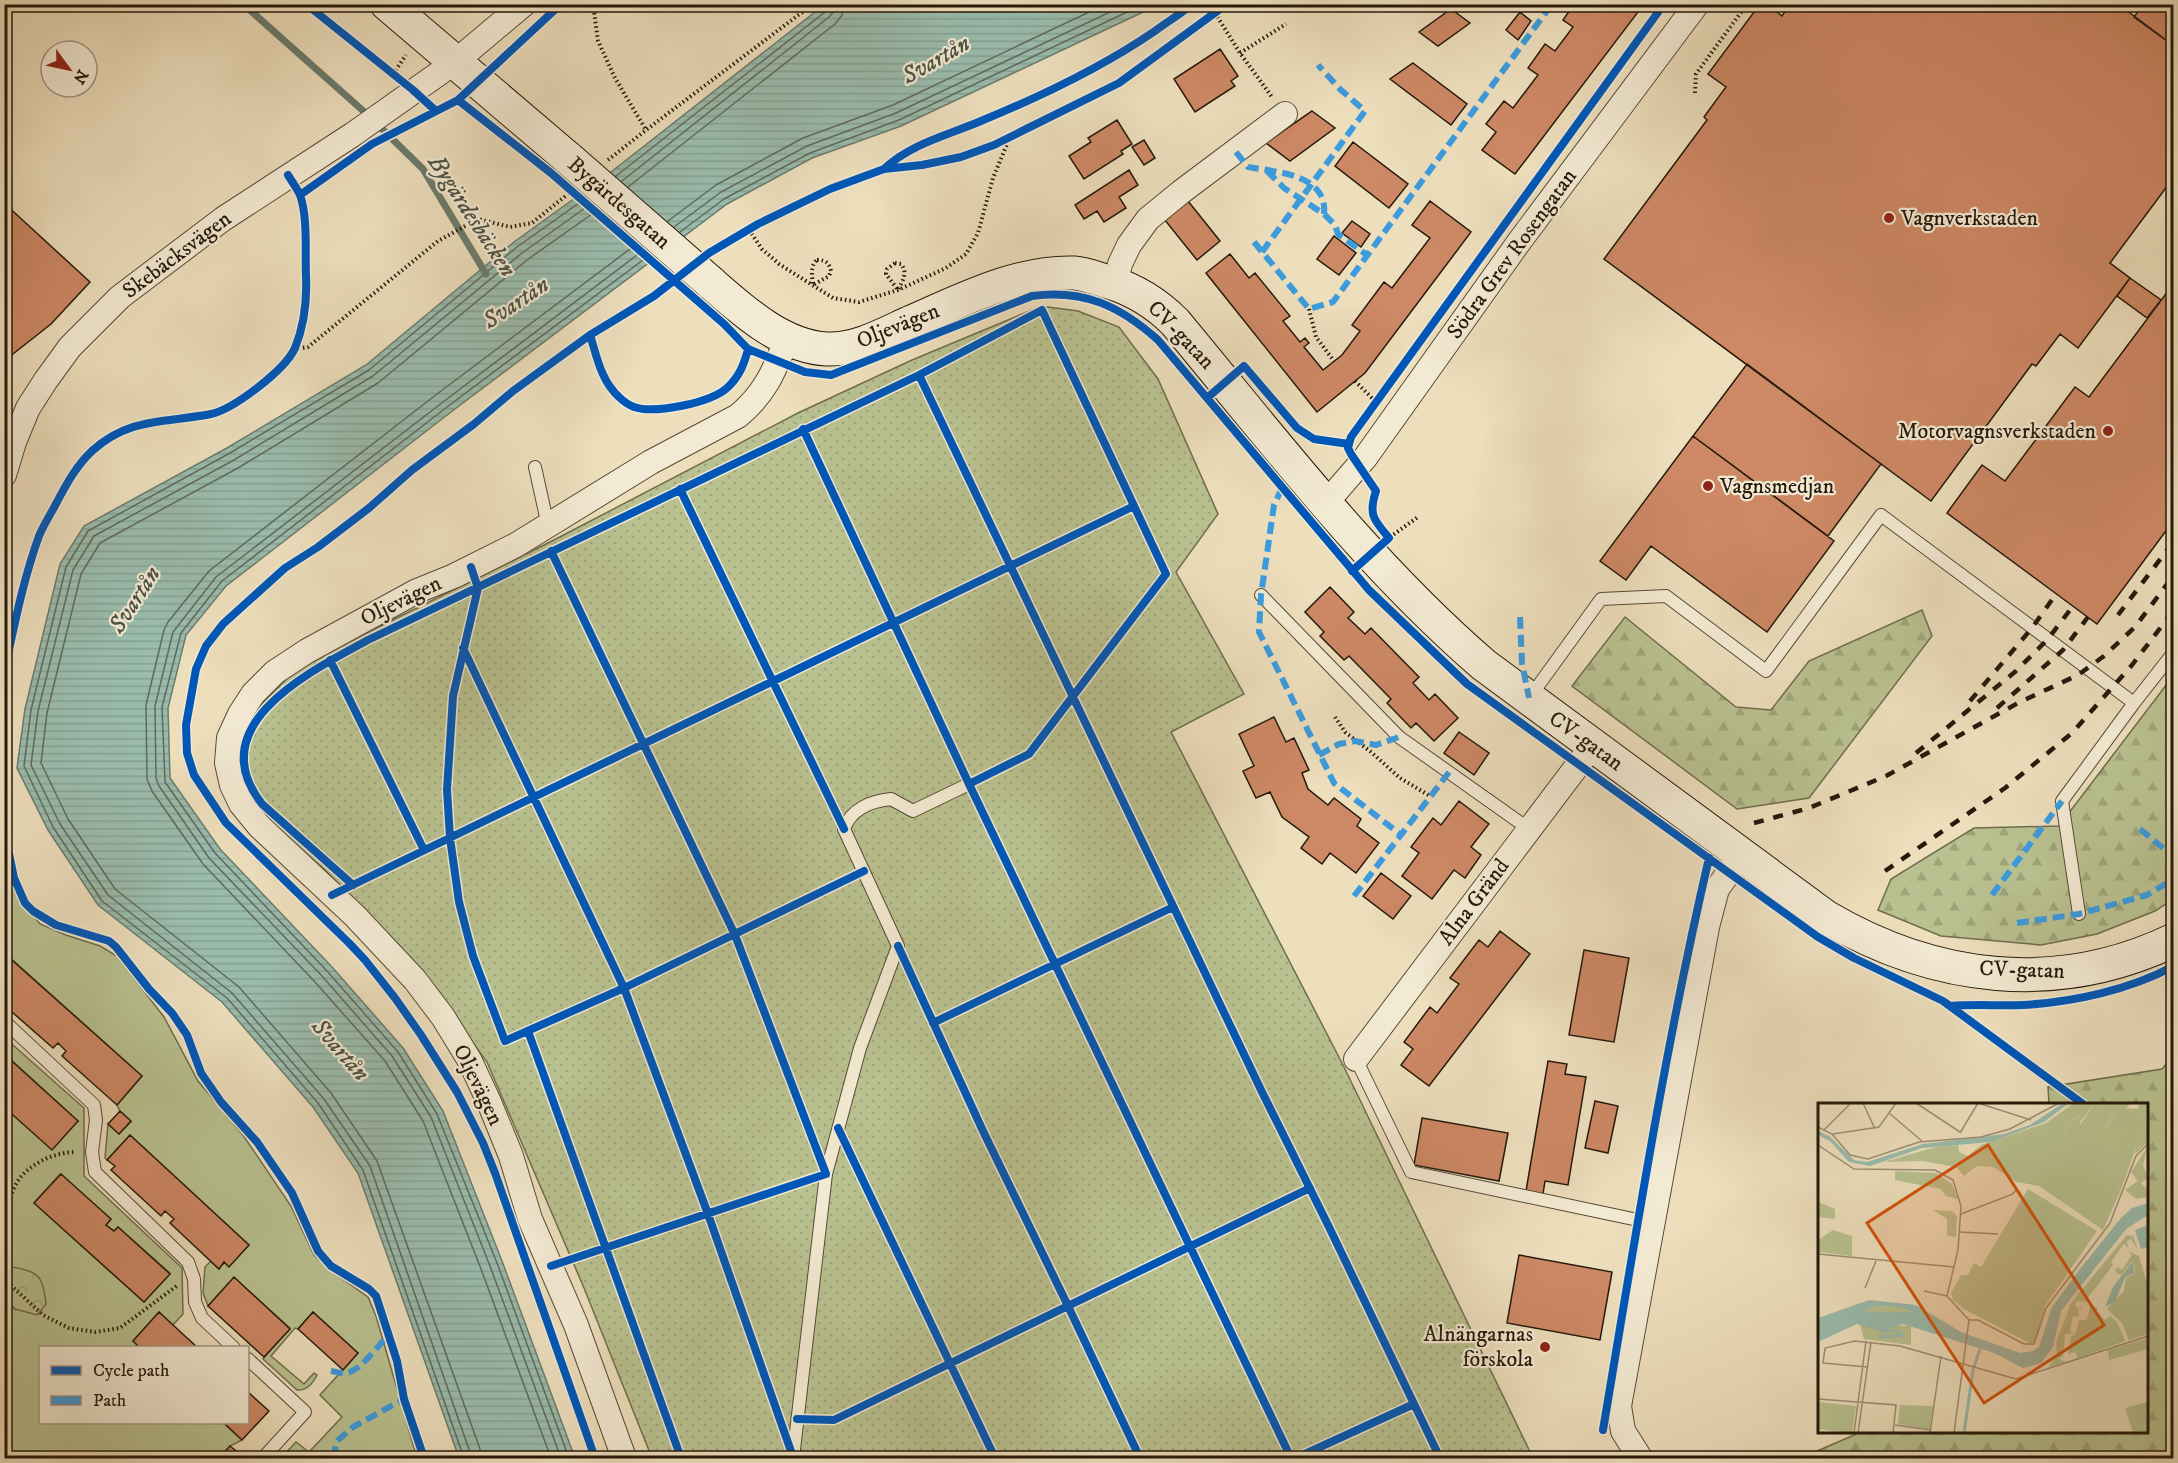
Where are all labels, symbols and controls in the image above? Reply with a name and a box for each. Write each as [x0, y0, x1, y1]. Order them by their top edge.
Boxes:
water label: Svartån [896, 29, 975, 92]
north arrow [39, 39, 99, 99]
text: N [69, 66, 93, 88]
water label: Bygärdesbäcken [421, 148, 523, 283]
street label: Bygärdesgatan [562, 151, 676, 255]
street label: Södra Grev Rosengatan [1441, 163, 1583, 344]
street label: Skebäcksvägen [117, 205, 237, 305]
place label: Vagnverkstaden [1900, 205, 2039, 232]
marker: Vagnverkstaden [1882, 211, 1896, 225]
water label: Svartån [476, 270, 555, 337]
street label: CV-gatan [1142, 295, 1221, 375]
street label: Oljevägen [853, 297, 944, 355]
place label: Motorvagnsverkstaden [1898, 418, 2096, 445]
marker: Motorvagnsverkstaden [2101, 424, 2115, 438]
place label: Vagnsmedjan [1719, 473, 1835, 500]
marker: Vagnsmedjan [1701, 479, 1715, 493]
water label: Svartån [102, 561, 168, 640]
street label: Oljevägen [356, 570, 446, 632]
street label: CV-gatan [1544, 705, 1629, 777]
street label: Alna Gränd [1433, 853, 1515, 951]
street label: CV-gatan [1979, 955, 2066, 985]
water label: Svartån [304, 1012, 376, 1088]
street label: Oljevägen [447, 1040, 509, 1130]
inset map [1818, 1103, 2148, 1433]
place label: Alnängarnas förskola [1424, 1321, 1534, 1373]
marker: Alnängarnas förskola [1538, 1340, 1552, 1354]
legend [39, 1346, 249, 1424]
text: Cycle path [93, 1360, 170, 1382]
text: Path [93, 1390, 127, 1412]

